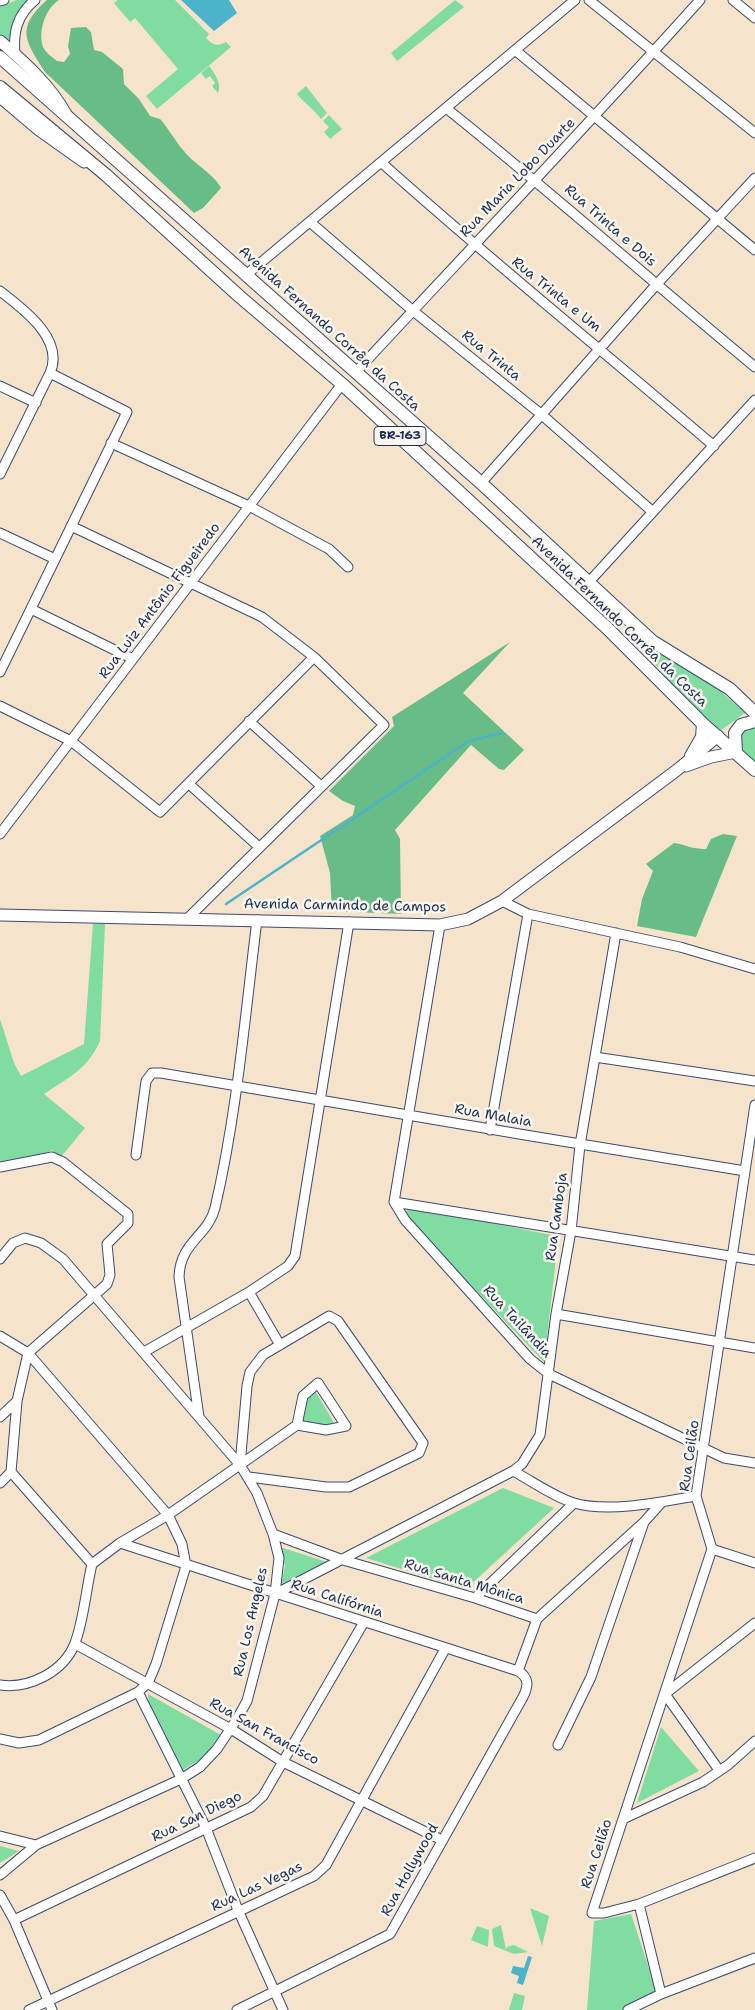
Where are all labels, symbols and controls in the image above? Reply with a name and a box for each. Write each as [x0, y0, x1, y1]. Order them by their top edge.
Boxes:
street label: Rua Maria Lobo Duarte [457, 115, 579, 241]
street label: Rua Trinta e Dois [561, 181, 659, 271]
street label: Avenida Fernando Corrêa da Costa [235, 243, 423, 415]
street label: Rua Trinta e Um [508, 254, 604, 336]
street label: Rua Trinta [458, 327, 524, 385]
road number: BR-163 [374, 426, 426, 446]
street label: Rua Luiz Antônio Figueiredo [96, 520, 224, 682]
street label: Avenida Fernando Corrêa da Costa [527, 533, 711, 711]
street label: Avenida Carmindo de Campos [244, 896, 446, 916]
street label: Rua Malaia [453, 1101, 533, 1131]
street label: Rua Camboja [542, 1172, 572, 1262]
street label: Rua Tailândia [479, 1282, 555, 1362]
street label: Rua Ceilão [677, 1419, 703, 1493]
street label: Rua Santa Mônica [402, 1556, 526, 1608]
street label: Rua Los Angeles [230, 1566, 272, 1678]
street label: Rua Califórnia [289, 1576, 385, 1622]
street label: Rua San Francisco [206, 1695, 322, 1769]
street label: Rua San Diego [149, 1788, 245, 1846]
street label: Rua Ceilão [578, 1817, 616, 1891]
street label: Rua Hollywood [378, 1821, 442, 1919]
street label: Rua Las Vegas [209, 1858, 305, 1916]

